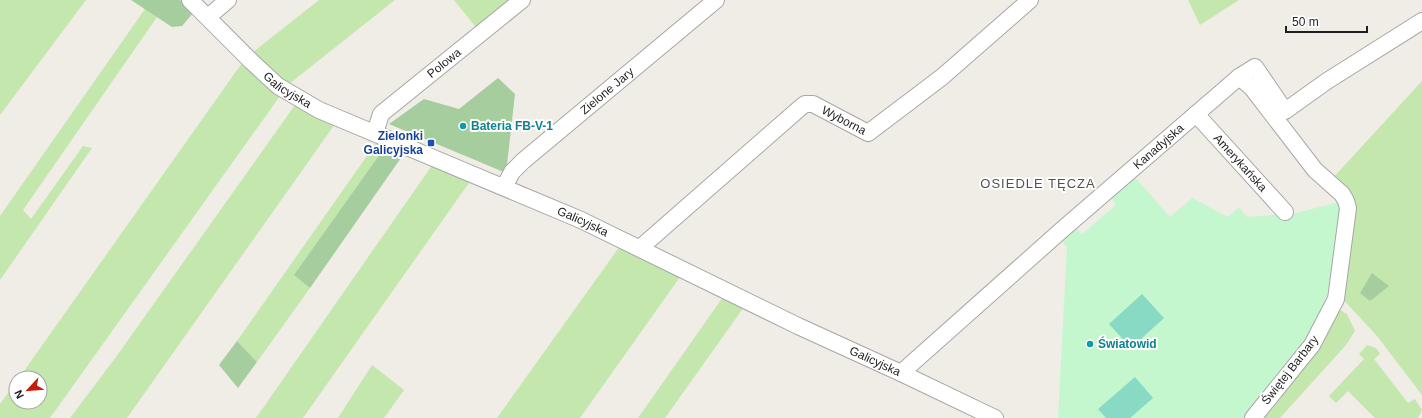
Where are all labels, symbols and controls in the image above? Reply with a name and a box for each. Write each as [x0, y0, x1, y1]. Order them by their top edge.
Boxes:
scale bar [1286, 8, 1367, 34]
text: 50 m [1292, 15, 1319, 29]
street label: Polowa [424, 45, 464, 81]
street label: Zielone Jary [577, 65, 637, 117]
street label: Galicyjska [260, 69, 314, 111]
street label: Wyborna [819, 103, 869, 138]
place label: Bateria FB-V-1 [471, 119, 553, 133]
marker: Bateria FB-V-1 [458, 121, 468, 131]
street label: Kanadyjska [1130, 121, 1187, 172]
place label: Zielonki Galicyjska [364, 129, 423, 157]
street label: Amerykańska [1211, 131, 1270, 195]
marker: Zielonki Galicyjska [426, 138, 436, 148]
district label: OSIEDLE TĘCZA [980, 176, 1096, 191]
street label: Galicyjska [555, 204, 611, 239]
street label: Świętej Barbary [1258, 332, 1321, 407]
place label: Światowid [1098, 336, 1157, 351]
marker: Światowid [1085, 339, 1095, 349]
street label: Galicyjska [847, 343, 903, 379]
north arrow [8, 370, 48, 410]
text: N [12, 388, 26, 401]

